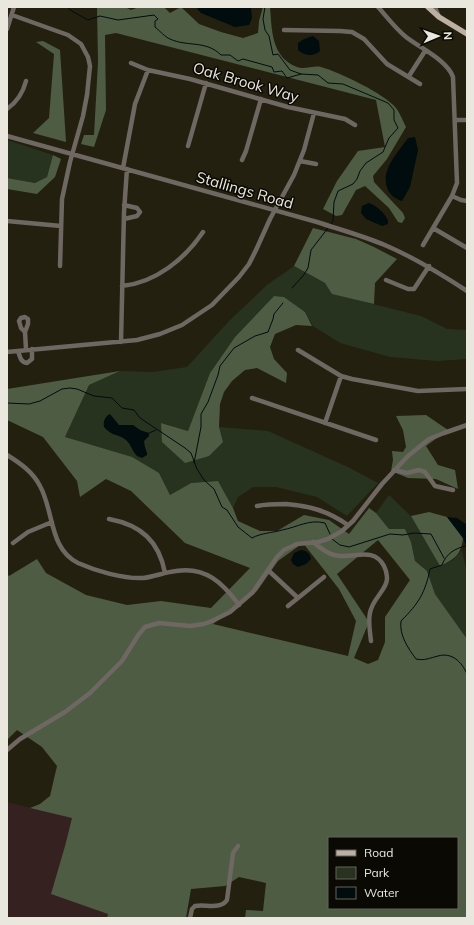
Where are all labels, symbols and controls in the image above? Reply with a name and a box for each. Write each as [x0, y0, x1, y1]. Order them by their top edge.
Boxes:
north arrow [418, 16, 458, 56]
text: N [441, 31, 455, 40]
street label: Oak Brook Way [191, 58, 301, 106]
street label: Stallings Road [194, 167, 296, 213]
legend [328, 837, 458, 909]
text: Road [364, 845, 393, 860]
text: Park [364, 865, 390, 880]
text: Water [364, 885, 400, 900]

